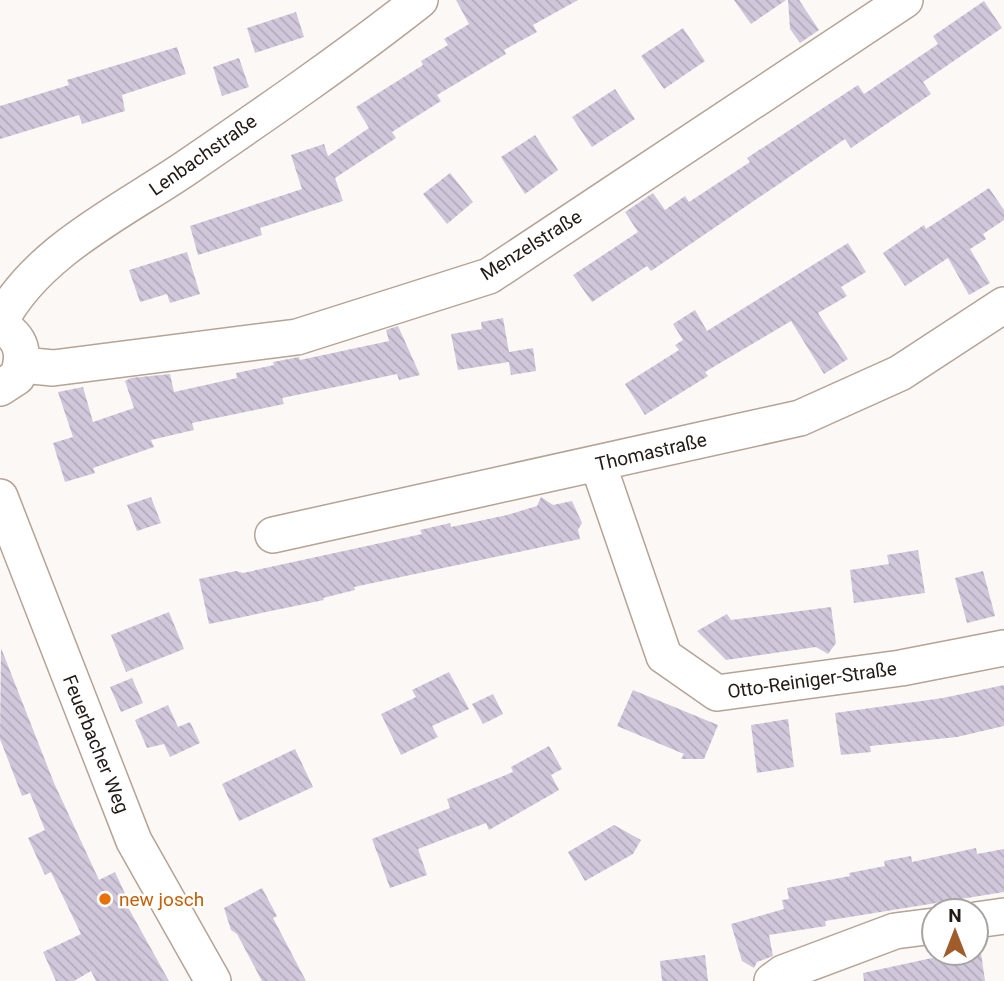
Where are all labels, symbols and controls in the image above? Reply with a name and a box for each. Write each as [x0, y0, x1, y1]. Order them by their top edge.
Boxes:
street label: Lenbachstraße [145, 109, 261, 201]
street label: Menzelstraße [476, 205, 586, 285]
street label: Thomastraße [593, 428, 709, 476]
street label: Otto-Reiniger-Straße [726, 657, 898, 703]
street label: Feuerbacher Weg [58, 671, 134, 817]
place label: new josch [119, 888, 204, 911]
marker: new josch [97, 891, 113, 907]
north arrow [920, 897, 990, 967]
text: N [948, 904, 962, 927]

